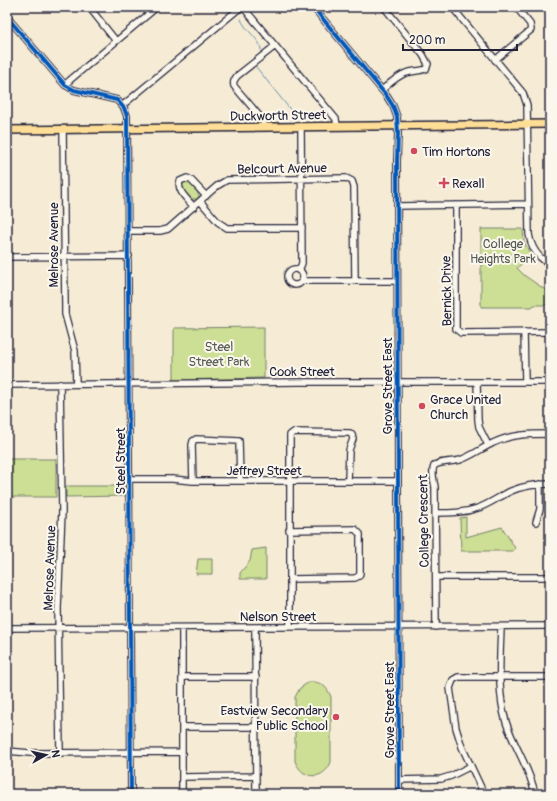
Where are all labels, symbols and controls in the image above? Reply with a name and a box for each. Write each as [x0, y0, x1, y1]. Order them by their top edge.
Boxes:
scale bar [403, 26, 517, 52]
text: 200 m [409, 33, 446, 48]
street label: Duckworth Street [230, 107, 327, 125]
place label: Tim Hortons [422, 144, 491, 160]
marker: Tim Hortons [409, 146, 419, 156]
street label: Belcourt Avenue [237, 160, 328, 178]
place label: Rexall [452, 176, 485, 192]
marker: Rexall [439, 178, 449, 188]
street label: Melrose Avenue [46, 202, 62, 288]
park label: College Heights Park [470, 236, 536, 267]
street label: Bernick Drive [438, 255, 456, 326]
street label: Grove Street East [380, 337, 396, 435]
park label: Steel Street Park [189, 339, 250, 370]
street label: Cook Street [269, 364, 335, 380]
place label: Grace United Church [430, 392, 501, 423]
marker: Grace United Church [417, 401, 427, 411]
street label: Steel Street [113, 427, 129, 494]
street label: Jeffrey Street [226, 463, 303, 479]
street label: College Crescent [415, 473, 433, 568]
street label: Melrose Avenue [41, 525, 60, 611]
street label: Nelson Street [240, 609, 317, 625]
street label: Grove Street East [382, 661, 398, 759]
place label: Eastview Secondary Public School [221, 703, 328, 734]
marker: Eastview Secondary Public School [331, 712, 341, 722]
north arrow [26, 735, 66, 775]
text: N [48, 749, 62, 759]

